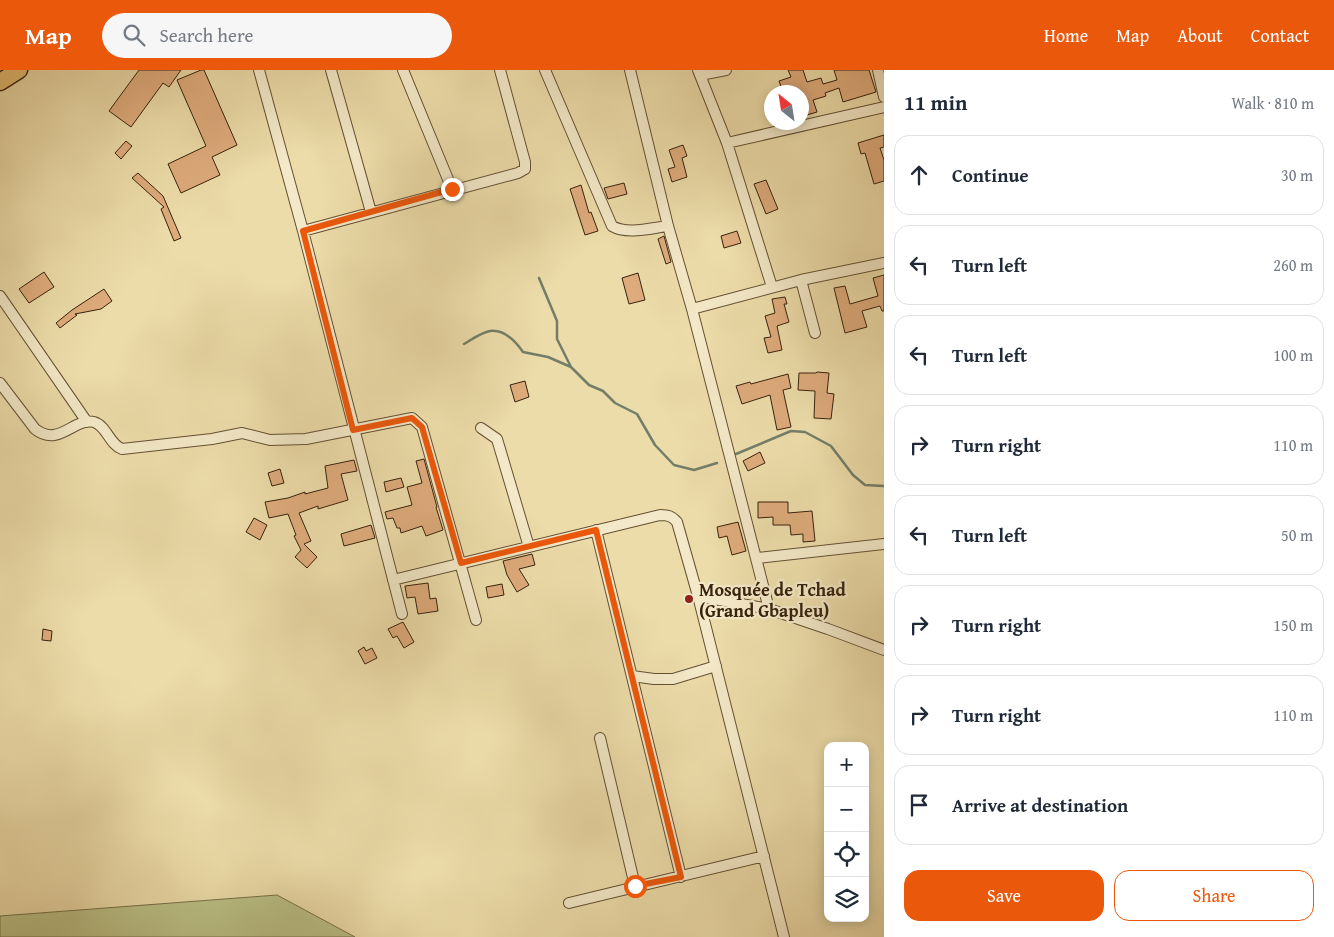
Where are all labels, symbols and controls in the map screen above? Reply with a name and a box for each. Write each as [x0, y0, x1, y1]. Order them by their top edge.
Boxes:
search box [102, 13, 452, 58]
text: Map [25, 18, 72, 53]
icon: search [120, 21, 148, 49]
text: Search here [160, 21, 253, 49]
text: Home [1044, 22, 1088, 49]
text: Map [1116, 22, 1149, 49]
text: About [1177, 22, 1223, 49]
text: Contact [1251, 22, 1309, 49]
north arrow [764, 85, 809, 130]
text: 11 min [904, 87, 967, 118]
text: Walk · 810 m [1231, 91, 1314, 115]
icon: ahead [905, 161, 933, 189]
text: Continue [952, 161, 1029, 189]
text: 30 m [1281, 163, 1313, 187]
route end [441, 178, 464, 201]
icon: left [905, 251, 933, 279]
text: Turn left [952, 251, 1027, 279]
text: 260 m [1273, 253, 1313, 277]
icon: left [905, 341, 933, 369]
text: Turn left [952, 341, 1027, 369]
text: 100 m [1273, 343, 1313, 367]
icon: right [905, 431, 933, 459]
text: Turn right [952, 431, 1041, 459]
text: 110 m [1273, 433, 1313, 457]
icon: left [905, 521, 933, 549]
text: Turn left [952, 521, 1027, 549]
text: 50 m [1281, 523, 1313, 547]
place label: Mosquée de Tchad (Grand Gbapleu) [699, 576, 846, 624]
marker: Mosquée de Tchad (Grand Gbapleu) [683, 593, 695, 605]
icon: right [905, 611, 933, 639]
text: Turn right [952, 611, 1041, 639]
text: 150 m [1273, 613, 1313, 637]
icon: right [905, 701, 933, 729]
text: Turn right [952, 701, 1041, 729]
text: 110 m [1273, 703, 1313, 727]
map controls [824, 742, 869, 922]
button: + [824, 742, 869, 787]
button: − [824, 787, 869, 832]
icon: arrive [905, 791, 933, 819]
text: Arrive at destination [952, 791, 1128, 819]
button: locate [824, 832, 869, 877]
button: Save [904, 870, 1104, 921]
button: Share [1114, 870, 1314, 921]
route start [624, 875, 647, 898]
button: layers [824, 877, 869, 922]

